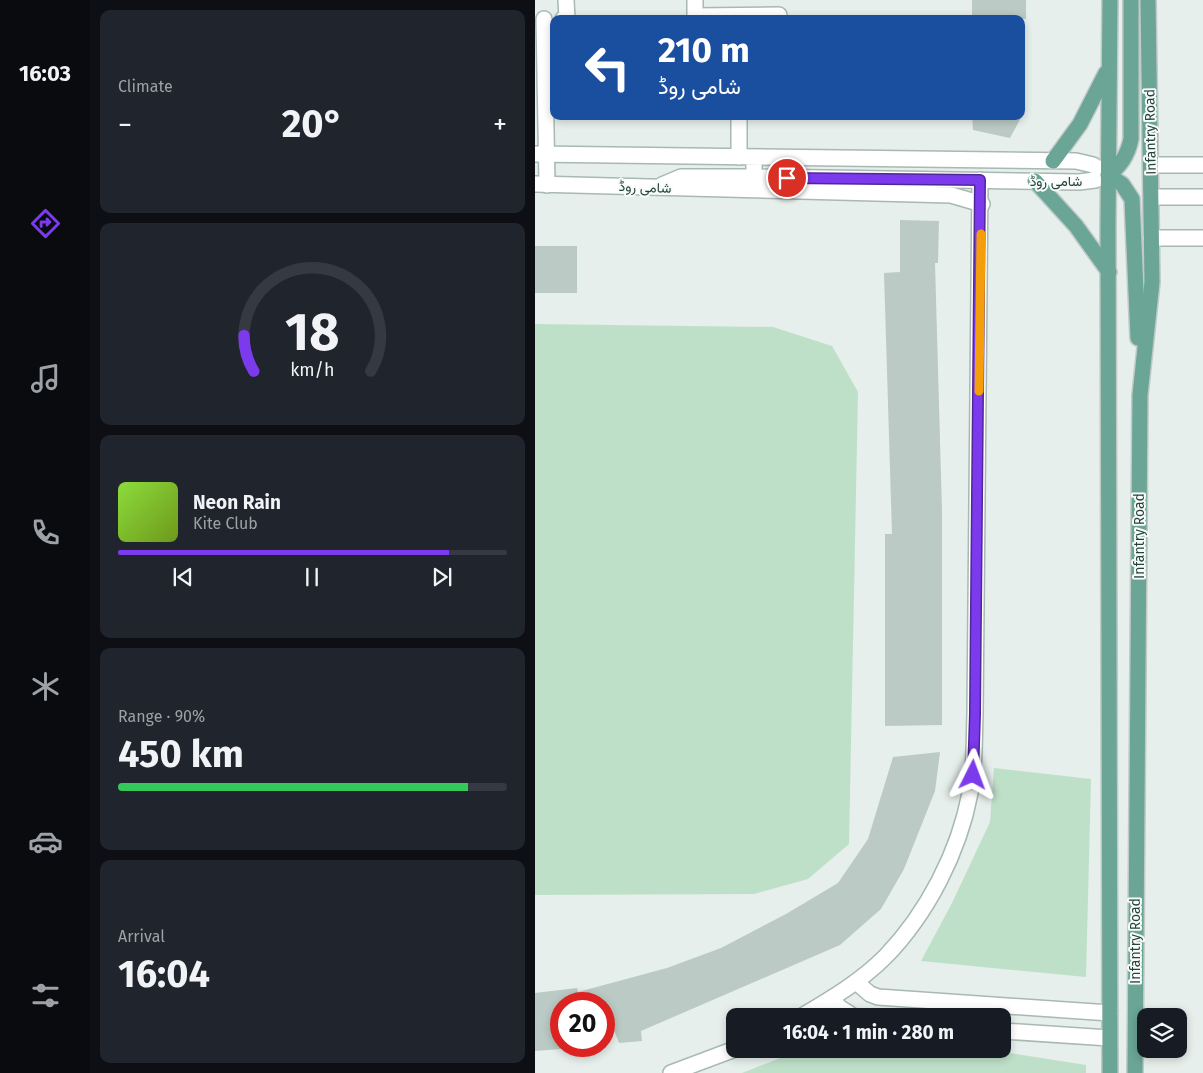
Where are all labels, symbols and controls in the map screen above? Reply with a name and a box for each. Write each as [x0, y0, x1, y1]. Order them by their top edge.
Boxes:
text: 210 m [658, 29, 750, 71]
icon: left [575, 35, 640, 100]
text: 16:03 [19, 60, 71, 87]
text: شامی روڈ [658, 73, 741, 100]
text: Climate [118, 77, 173, 96]
street label: Infantry Road [1141, 89, 1160, 175]
text: 20° [282, 101, 343, 147]
text: − [118, 108, 132, 141]
text: + [493, 108, 507, 141]
pin [766, 157, 808, 199]
icon: arrive [773, 164, 801, 192]
street label: شامی روڈ [1030, 173, 1082, 190]
street label: شامی روڈ [618, 178, 672, 197]
icon: directions [28, 206, 63, 241]
text: 18 [285, 301, 340, 364]
text: km/h [290, 359, 335, 381]
icon: music [28, 361, 63, 396]
text: Neon Rain [193, 491, 281, 514]
street label: Infantry Road [1131, 493, 1148, 579]
text: Kite Club [193, 514, 258, 533]
icon: phone [28, 515, 63, 550]
icon: previous [169, 563, 197, 591]
icon: pause [298, 563, 326, 591]
icon: next [428, 563, 456, 591]
icon: climate [28, 669, 63, 704]
text: Range · 90% [118, 707, 205, 726]
text: 450 km [118, 731, 244, 777]
position arrow [946, 748, 998, 800]
icon: car [28, 824, 63, 859]
street label: Infantry Road [1127, 898, 1144, 984]
text: Arrival [118, 927, 165, 946]
text: 16:04 [118, 951, 210, 997]
icon: filters [28, 978, 63, 1013]
speed limit sign: 20 [550, 992, 615, 1057]
map controls [1137, 1008, 1187, 1058]
button: layers [1137, 1008, 1187, 1058]
text: 16:04 · 1 min · 280 m [783, 1021, 954, 1044]

